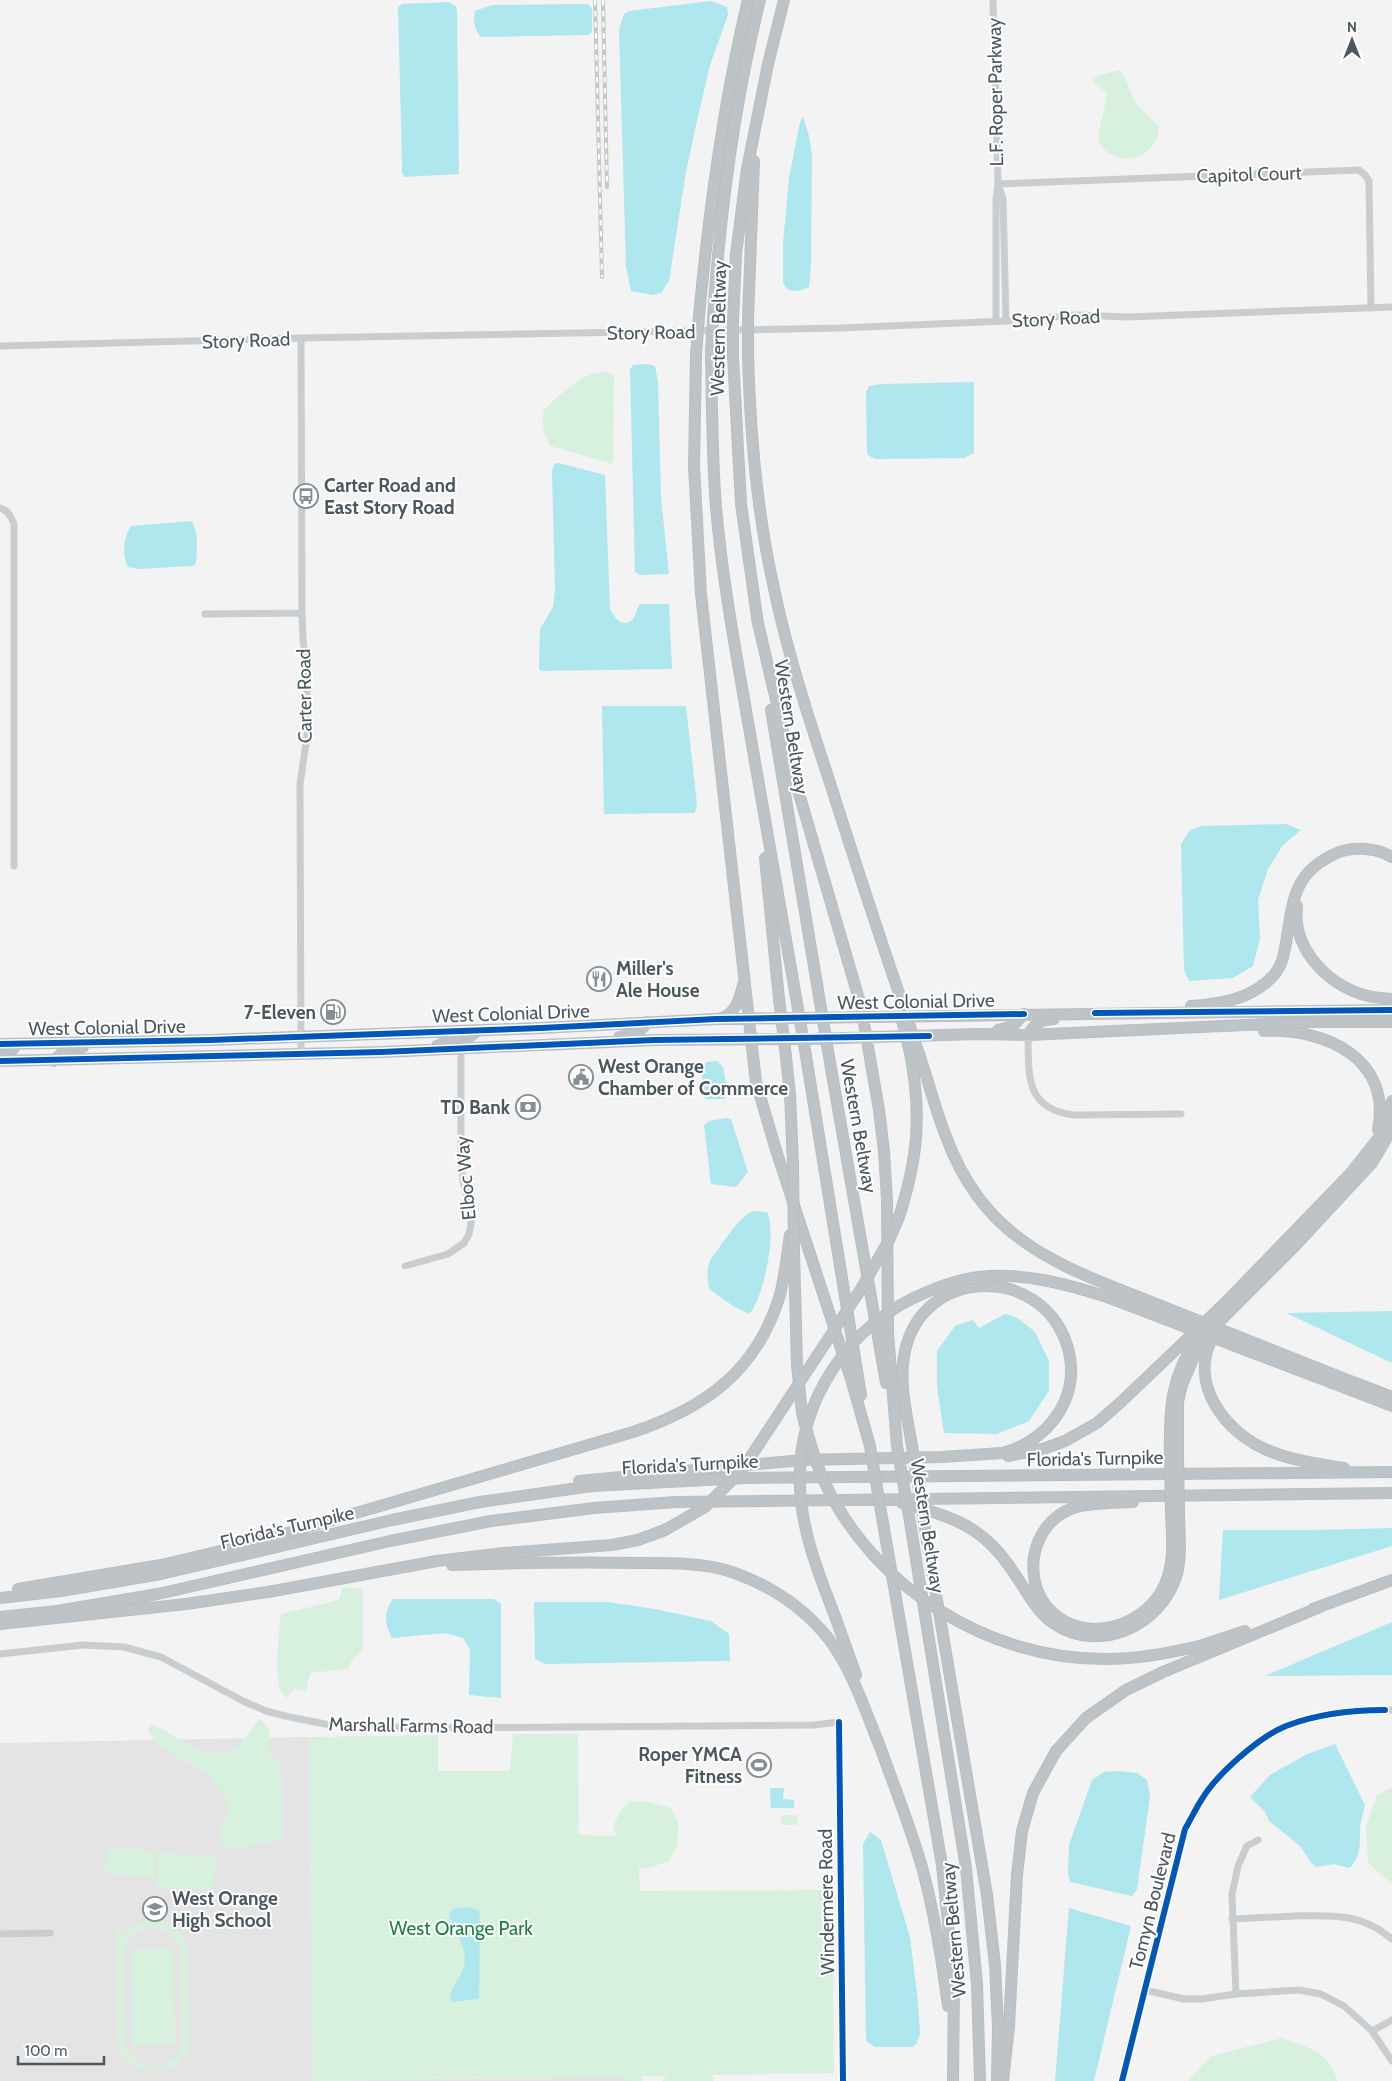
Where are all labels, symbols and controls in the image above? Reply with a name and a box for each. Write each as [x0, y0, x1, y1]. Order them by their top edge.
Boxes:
north arrow [1327, 15, 1377, 65]
street label: L.F. Roper Parkway [983, 17, 1008, 167]
text: N [1347, 18, 1357, 36]
street label: Capitol Court [1196, 161, 1303, 188]
street label: Western Beltway [706, 260, 731, 396]
street label: Story Road [1011, 305, 1101, 332]
street label: Story Road [606, 320, 696, 345]
street label: Story Road [201, 327, 291, 354]
place label: Carter Road and East Story Road [324, 474, 456, 519]
bus stop icon: Carter Road and East Story Road [293, 483, 319, 509]
street label: Carter Road [292, 649, 317, 743]
street label: Western Beltway [770, 658, 814, 796]
place label: Miller's Ale House [616, 957, 700, 1002]
restaurant icon: Miller's Ale House [586, 966, 612, 992]
street label: West Colonial Drive [837, 989, 995, 1014]
fuel station icon: 7-Eleven [320, 999, 346, 1025]
street label: West Colonial Drive [432, 999, 590, 1028]
place label: 7-Eleven [244, 1001, 316, 1024]
street label: West Colonial Drive [28, 1015, 186, 1040]
place label: West Orange Chamber of Commerce [598, 1055, 788, 1100]
street label: Western Beltway [835, 1057, 882, 1195]
public building icon: West Orange Chamber of Commerce [568, 1064, 594, 1090]
bank icon: TD Bank [515, 1094, 541, 1120]
place label: TD Bank [440, 1096, 511, 1119]
street label: Elboc Way [450, 1134, 481, 1221]
street label: Florida's Turnpike [1026, 1446, 1164, 1471]
street label: Florida's Turnpike [621, 1449, 759, 1480]
street label: Western Beltway [906, 1457, 950, 1595]
street label: Florida's Turnpike [218, 1501, 357, 1554]
street label: Marshall Farms Road [328, 1713, 494, 1738]
place label: Roper YMCA Fitness [638, 1743, 742, 1788]
sports icon: Roper YMCA Fitness [746, 1752, 772, 1778]
street label: Windermere Road [814, 1829, 839, 1975]
street label: Tomyn Boulevard [1124, 1830, 1181, 1972]
street label: Western Beltway [936, 1861, 971, 1999]
place label: West Orange High School [172, 1887, 278, 1932]
school or university icon: West Orange High School [142, 1896, 168, 1922]
park label: West Orange Park [389, 1917, 533, 1940]
scale bar [18, 2034, 104, 2066]
text: 100 m [25, 2042, 67, 2060]

